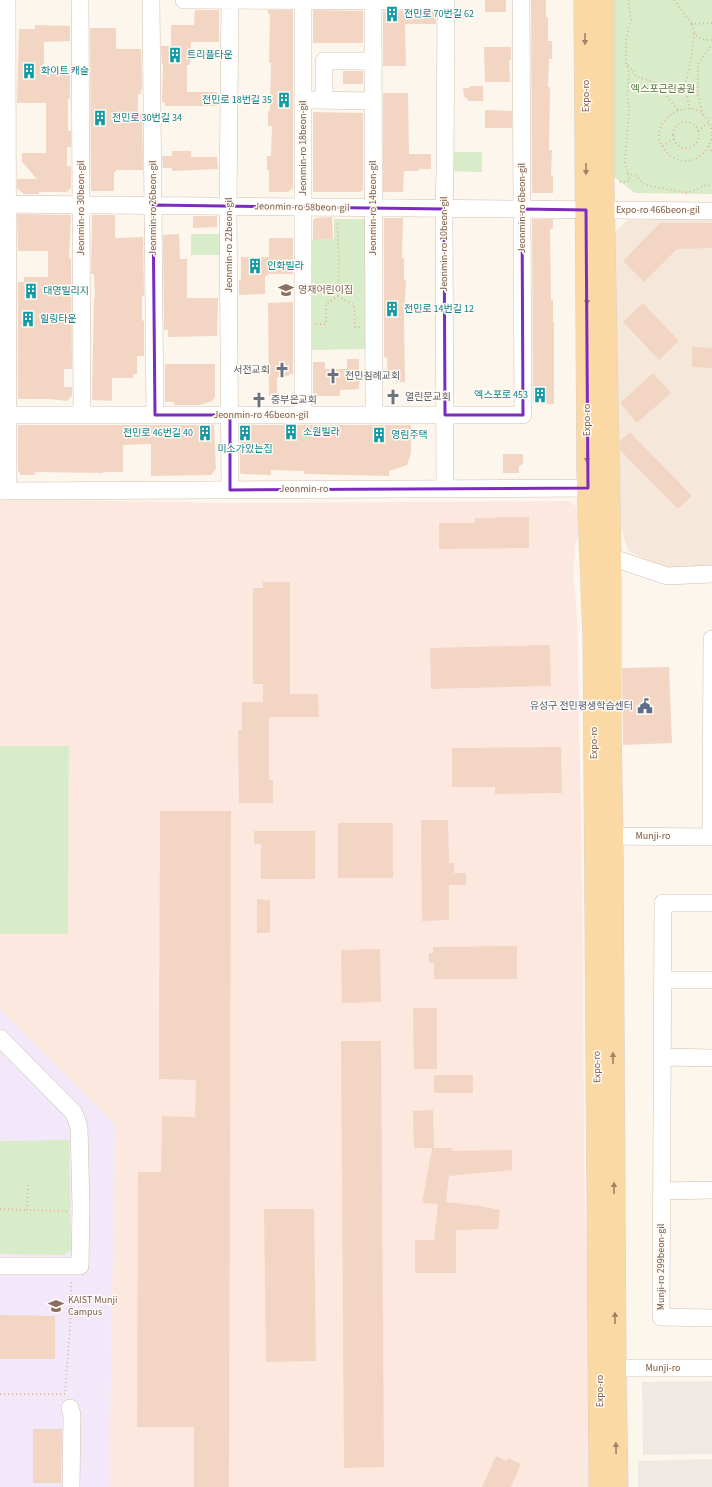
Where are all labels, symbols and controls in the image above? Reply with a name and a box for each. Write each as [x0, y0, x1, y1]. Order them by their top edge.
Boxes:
building icon: 전민로 70번길 62 [383, 5, 401, 23]
place label: 전민로 70번길 62 [404, 7, 474, 21]
one-way arrow [582, 33, 588, 46]
building icon: 트리플타운 [166, 46, 184, 64]
place label: 트리플타운 [187, 48, 233, 62]
building icon: 화이트 캐슬 [20, 62, 38, 80]
place label: 화이트 캐슬 [41, 64, 89, 78]
street label: Expo-ro [579, 80, 593, 112]
park label: 엑스포근린공원 [631, 82, 695, 96]
building icon: 전민로 18번길 35 [275, 91, 293, 109]
place label: 전민로 18번길 35 [202, 93, 272, 107]
street label: Jeonmin-ro 18beon-gil [296, 100, 310, 196]
building icon: 전민로 30번길 34 [91, 109, 109, 127]
place label: 전민로 30번길 34 [112, 111, 182, 125]
street label: Jeonmin-ro 30beon-gil [74, 160, 88, 256]
street label: Jeonmin-ro 26beon-gil [146, 160, 160, 256]
street label: Jeonmin-ro 14beon-gil [366, 160, 380, 256]
street label: Jeonmin-ro 6beon-gil [515, 162, 529, 253]
one-way arrow [583, 163, 589, 176]
street label: Jeonmin-ro 10beon-gil [437, 196, 451, 292]
street label: Jeonmin-ro 22beon-gil [222, 197, 236, 293]
street label: Jeonmin-ro 58beon-gil [254, 199, 350, 215]
street label: Expo-ro 466beon-gil [616, 203, 700, 217]
building icon: 인화빌라 [246, 257, 264, 275]
place label: 인화빌라 [267, 259, 305, 273]
school or university icon: 영재어린이집 [277, 281, 295, 299]
building icon: 대영빌리지 [22, 282, 40, 300]
place label: 영재어린이집 [298, 283, 353, 297]
place label: 대영빌리지 [43, 284, 89, 298]
one-way arrow [584, 293, 590, 306]
building icon: 전민로 14번길 12 [383, 300, 401, 318]
place label: 전민로 14번길 12 [404, 302, 474, 316]
building icon: 힐링타운 [19, 310, 37, 328]
place label: 힐링타운 [40, 312, 77, 326]
church icon: 서전교회 [273, 361, 291, 379]
place label: 서전교회 [233, 363, 270, 377]
church icon: 전민침례교회 [324, 367, 342, 385]
place label: 전민침례교회 [345, 369, 400, 383]
building icon: 엑스포로 453 [531, 386, 549, 404]
church icon: 열린문교회 [384, 388, 402, 406]
place label: 엑스포로 453 [474, 388, 528, 402]
place label: 열린문교회 [405, 390, 451, 404]
church icon: 중부은교회 [250, 391, 268, 409]
place label: 중부은교회 [271, 393, 317, 407]
street label: Expo-ro [580, 404, 594, 436]
street label: Jeonmin-ro 46beon-gil [213, 408, 309, 422]
building icon: 소원빌라 [282, 423, 300, 441]
building icon: 전민로 46번길 40 [196, 424, 214, 442]
building icon: 미소가있는집 [236, 424, 254, 442]
place label: 소원빌라 [303, 425, 341, 439]
place label: 전민로 46번길 40 [123, 426, 193, 440]
building icon: 영림주택 [370, 426, 388, 444]
place label: 영림주택 [391, 428, 428, 442]
place label: 미소가있는집 [217, 442, 273, 456]
one-way arrow [584, 451, 590, 464]
street label: Jeonmin-ro [280, 482, 328, 496]
public building icon: 유성구 전민평생학습센터 [636, 697, 654, 715]
place label: 유성구 전민평생학습센터 [530, 699, 633, 713]
street label: Expo-ro [587, 727, 601, 759]
street label: Munji-ro [635, 829, 671, 843]
street label: Expo-ro [590, 1051, 604, 1083]
one-way arrow [610, 1051, 616, 1064]
one-way arrow [611, 1181, 617, 1194]
street label: Munji-ro 299beon-gil [654, 1223, 668, 1310]
place label: KAIST Munji Campus [68, 1293, 117, 1319]
school or university icon: KAIST Munji Campus [47, 1297, 65, 1315]
one-way arrow [612, 1311, 618, 1324]
street label: Munji-ro [645, 1361, 681, 1375]
street label: Expo-ro [593, 1375, 607, 1407]
one-way arrow [613, 1441, 619, 1454]

